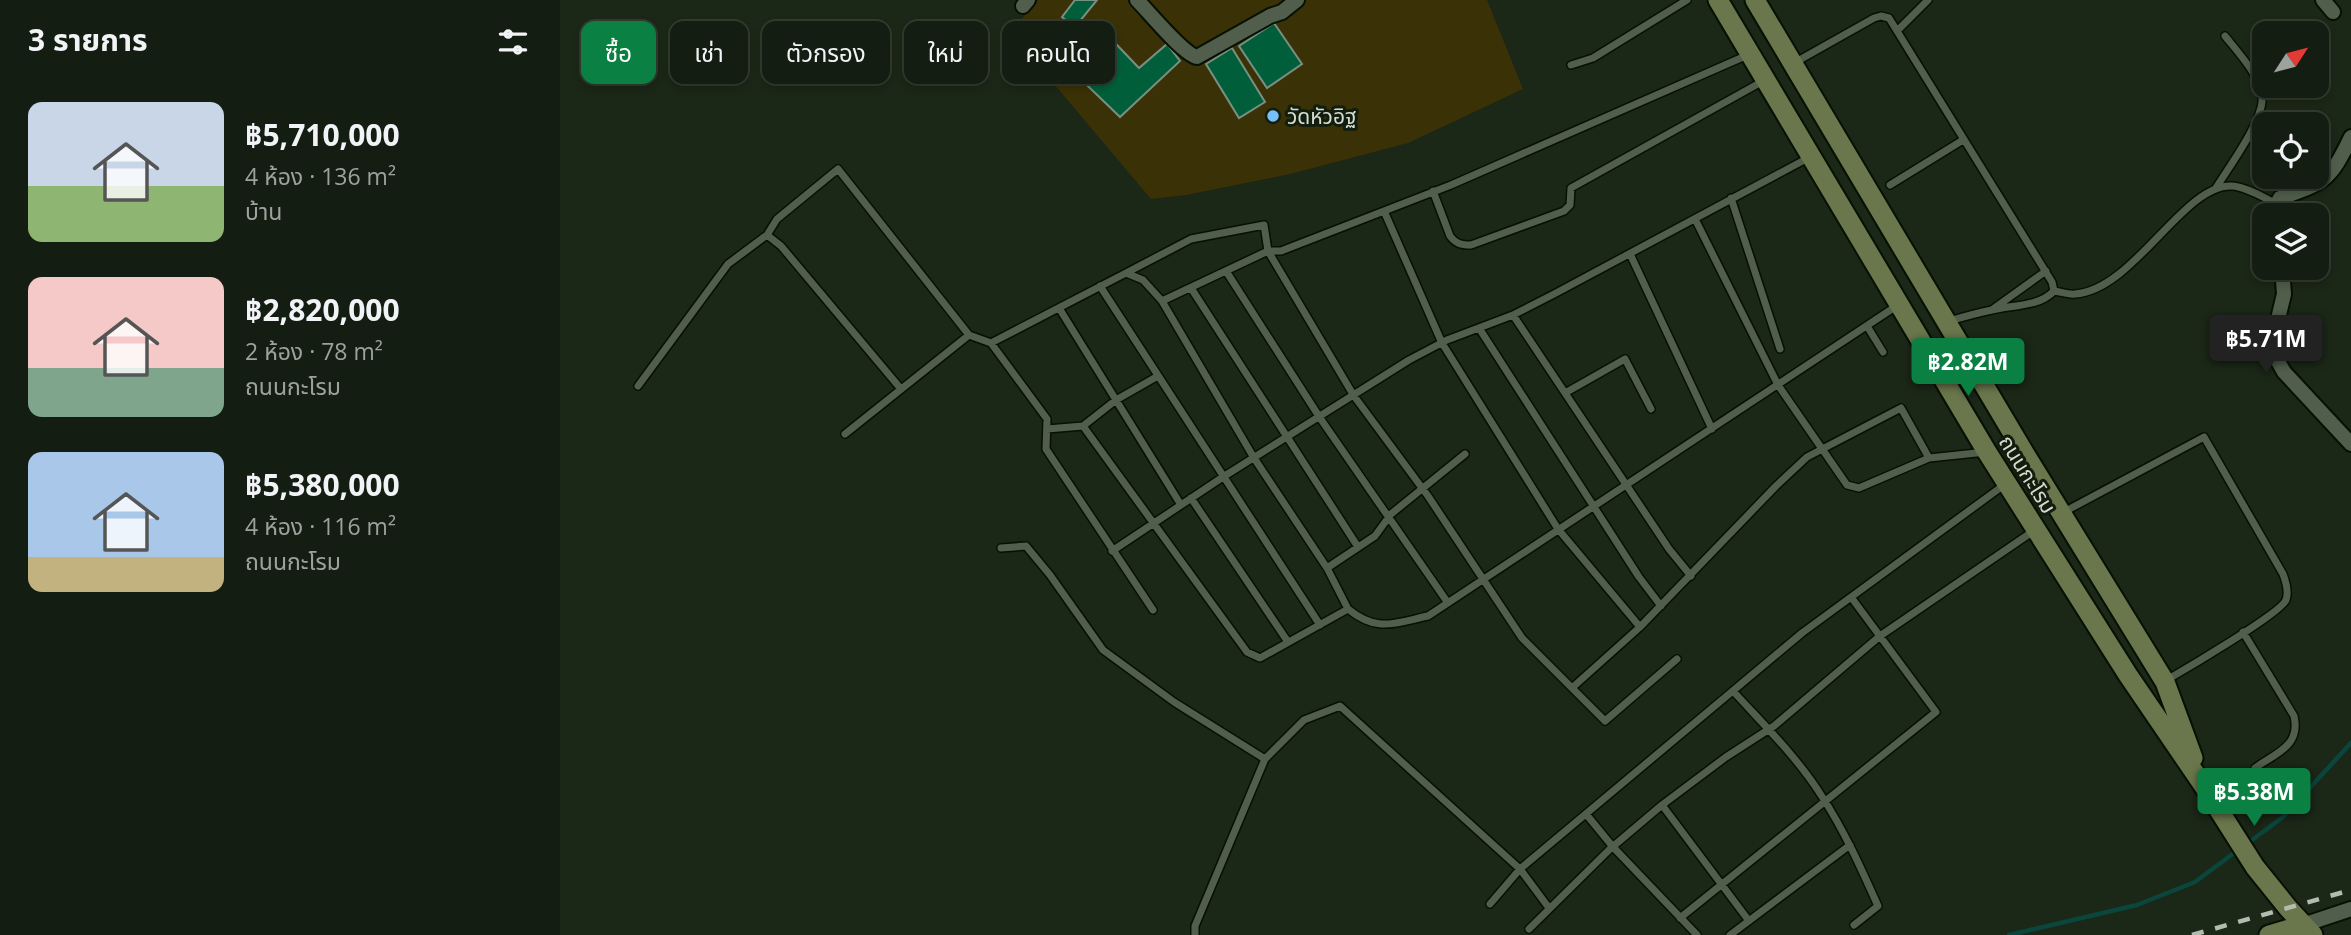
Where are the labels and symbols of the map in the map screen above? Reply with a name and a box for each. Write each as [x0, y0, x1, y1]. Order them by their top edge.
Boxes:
north arrow [2252, 21, 2329, 98]
place label: วัดหัวอิฐ [1287, 102, 1356, 130]
marker: วัดหัวอิฐ [1265, 108, 1281, 124]
pin: ฿5.71M [2209, 316, 2323, 375]
pin: ฿2.82M [1911, 338, 2025, 398]
street label: ถนนกะโรม [1993, 429, 2063, 519]
pin: ฿5.38M [2197, 768, 2311, 828]

